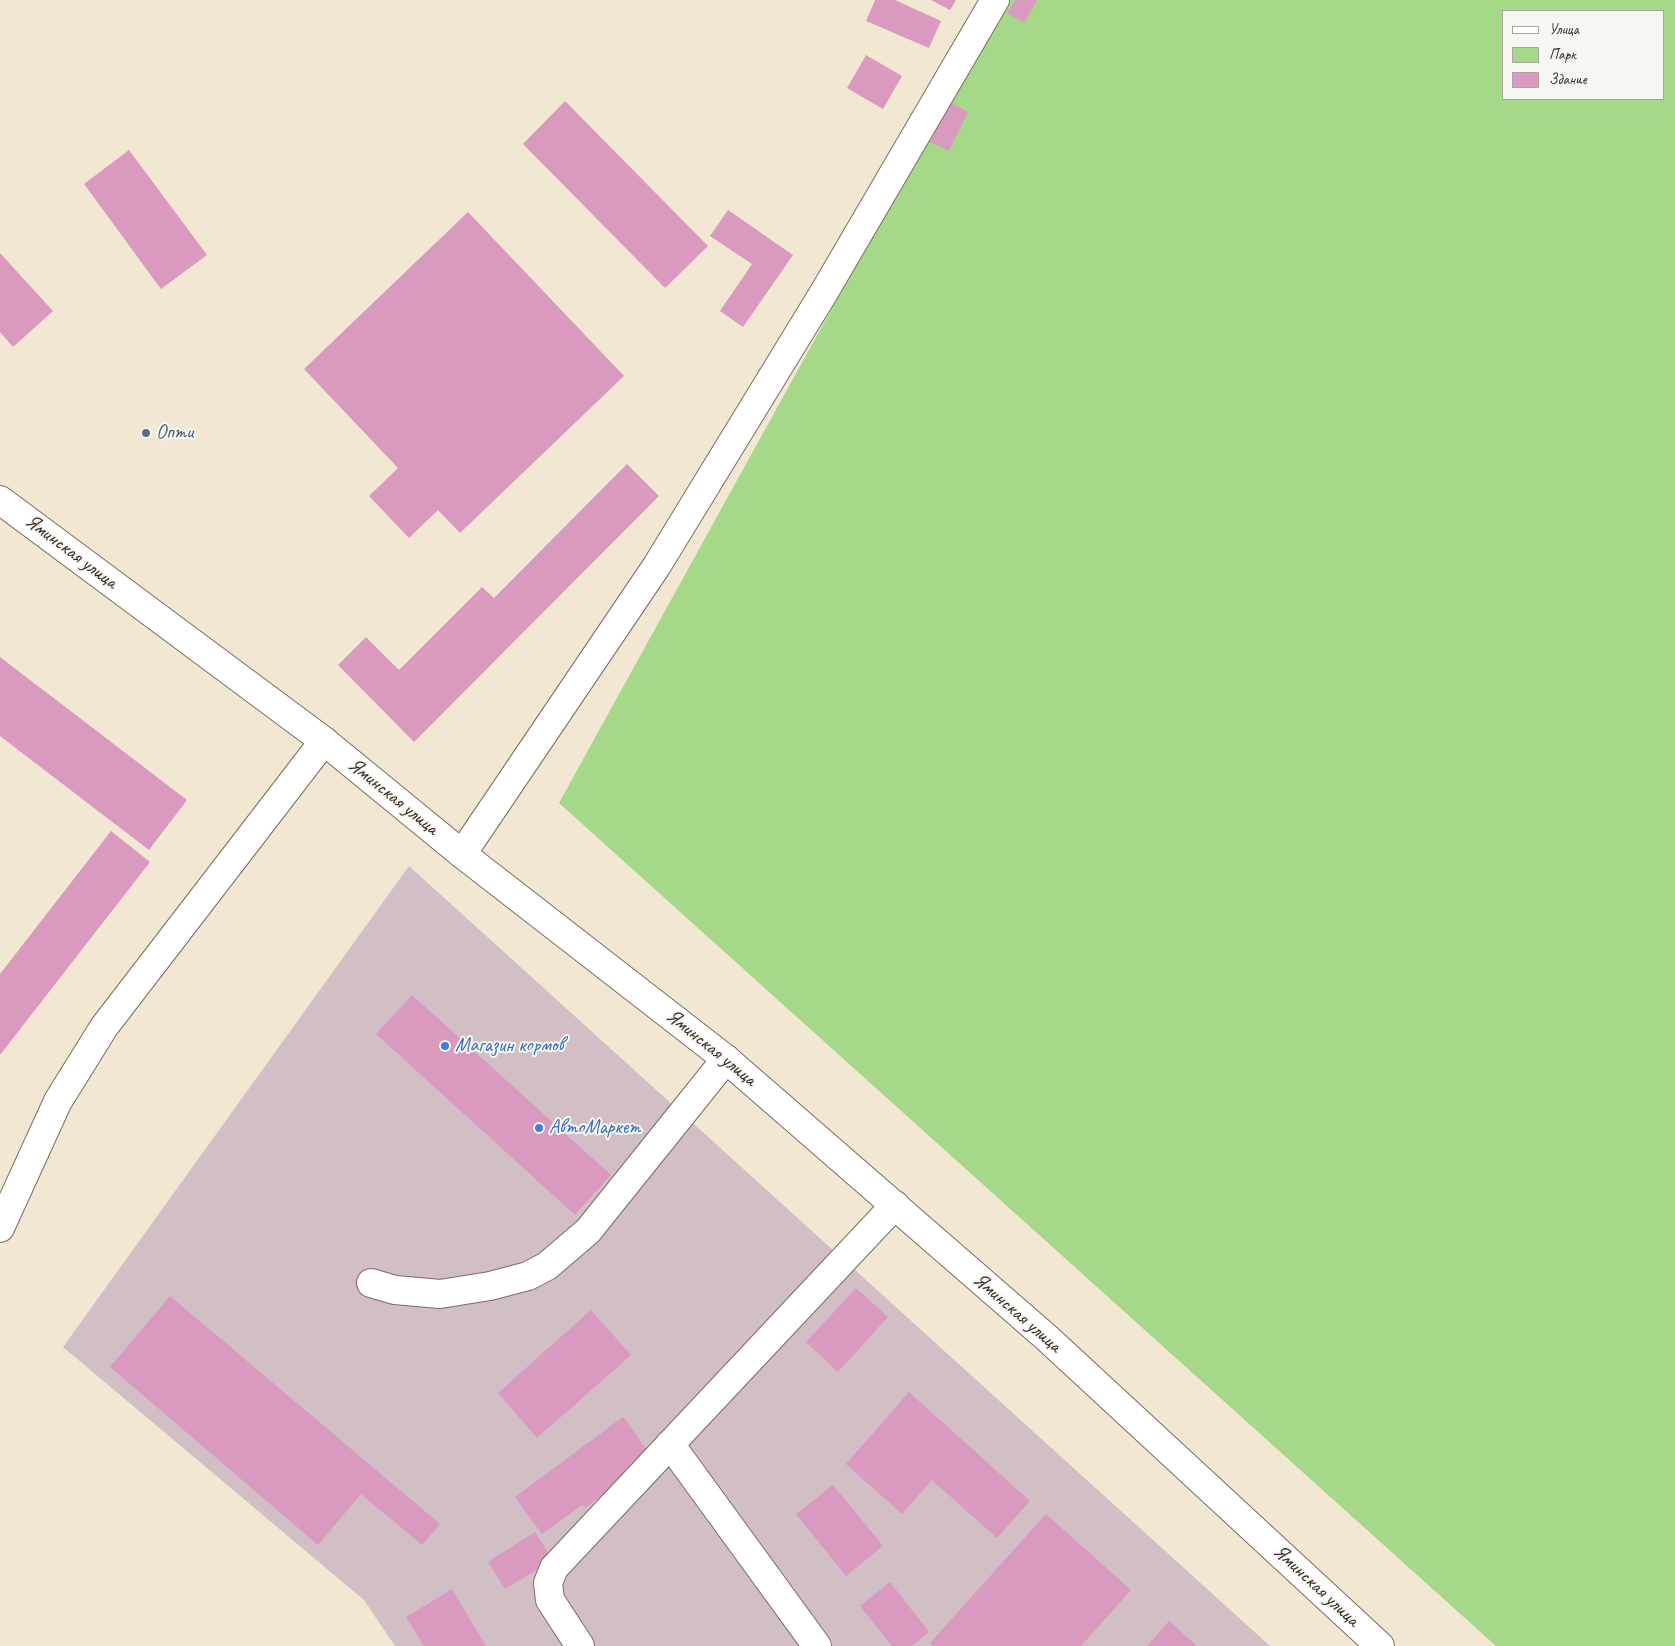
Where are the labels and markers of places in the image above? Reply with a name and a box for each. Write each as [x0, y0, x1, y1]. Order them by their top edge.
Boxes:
place label: Опти [156, 421, 193, 445]
marker: Опти [140, 427, 152, 439]
place label: Магазин кормов [455, 1034, 564, 1058]
marker: Магазин кормов [439, 1040, 451, 1052]
place label: АвтоМаркет [549, 1116, 640, 1140]
marker: АвтоМаркет [533, 1122, 545, 1134]

